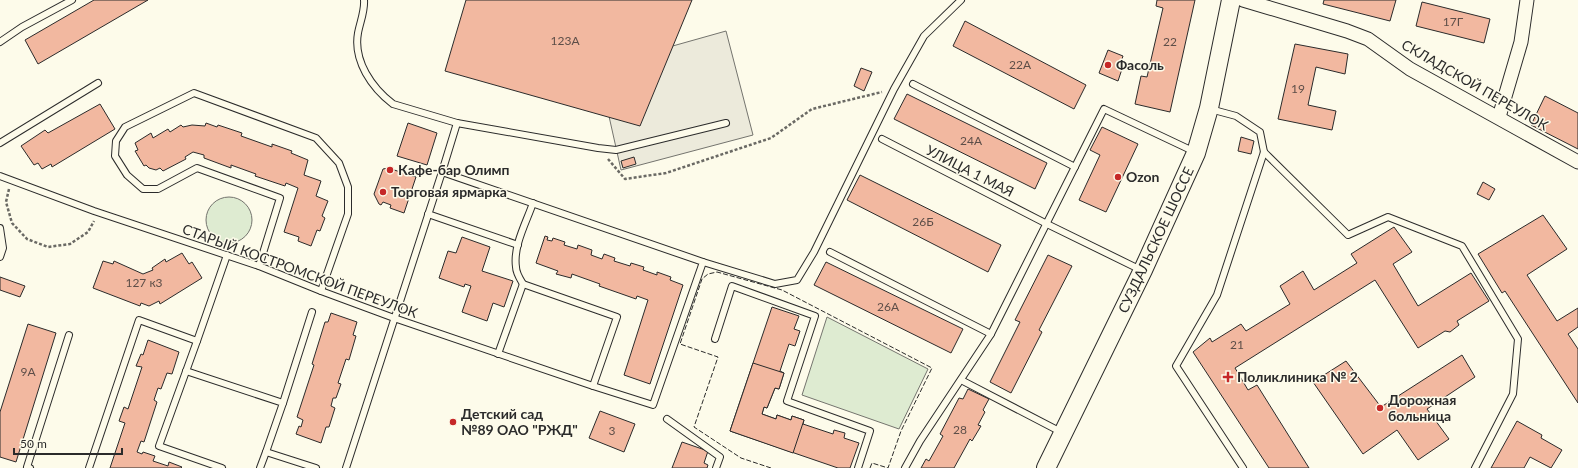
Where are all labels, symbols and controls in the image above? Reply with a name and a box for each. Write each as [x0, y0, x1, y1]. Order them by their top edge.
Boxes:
house number: 17Г [1443, 14, 1464, 29]
house number: 123А [551, 33, 580, 48]
house number: 22 [1163, 34, 1177, 49]
street label: СКЛАДСКОЙ ПЕРЕУЛОК [1399, 36, 1552, 134]
place label: Фасоль [1116, 56, 1164, 73]
house number: 22А [1009, 57, 1032, 72]
marker: Фасоль [1103, 60, 1113, 70]
house number: 19 [1291, 81, 1305, 96]
house number: 24А [960, 133, 983, 148]
street label: УЛИЦА 1 МАЯ [924, 141, 1017, 200]
place label: Кафе-бар Олимп [398, 161, 510, 178]
street label: СУЗДАЛЬСКОЕ ШОССЕ [1114, 164, 1197, 316]
marker: Кафе-бар Олимп [385, 165, 395, 175]
place label: Ozon [1126, 168, 1160, 185]
marker: Ozon [1113, 172, 1123, 182]
place label: Торговая ярмарка [391, 183, 507, 200]
marker: Торговая ярмарка [378, 187, 388, 197]
house number: 26Б [912, 214, 934, 229]
street label: СТАРЫЙ КОСТРОМСКОЙ ПЕРЕУЛОК [180, 220, 421, 321]
house number: 127 к3 [125, 275, 163, 290]
house number: 26А [877, 299, 900, 314]
house number: 21 [1230, 337, 1244, 352]
house number: 9А [20, 364, 36, 379]
place label: Поликлиника № 2 [1237, 368, 1358, 385]
marker: Поликлиника № 2 [1222, 371, 1234, 383]
place label: Дорожная больница [1388, 391, 1456, 424]
marker: Дорожная больница [1375, 403, 1385, 413]
place label: Детский сад №89 ОАО "РЖД" [461, 405, 578, 438]
marker: Детский сад №89 ОАО "РЖД" [448, 417, 458, 427]
house number: 28 [953, 422, 967, 437]
house number: 3 [609, 423, 616, 438]
scale bar [14, 430, 122, 456]
text: 50 m [20, 436, 47, 451]

